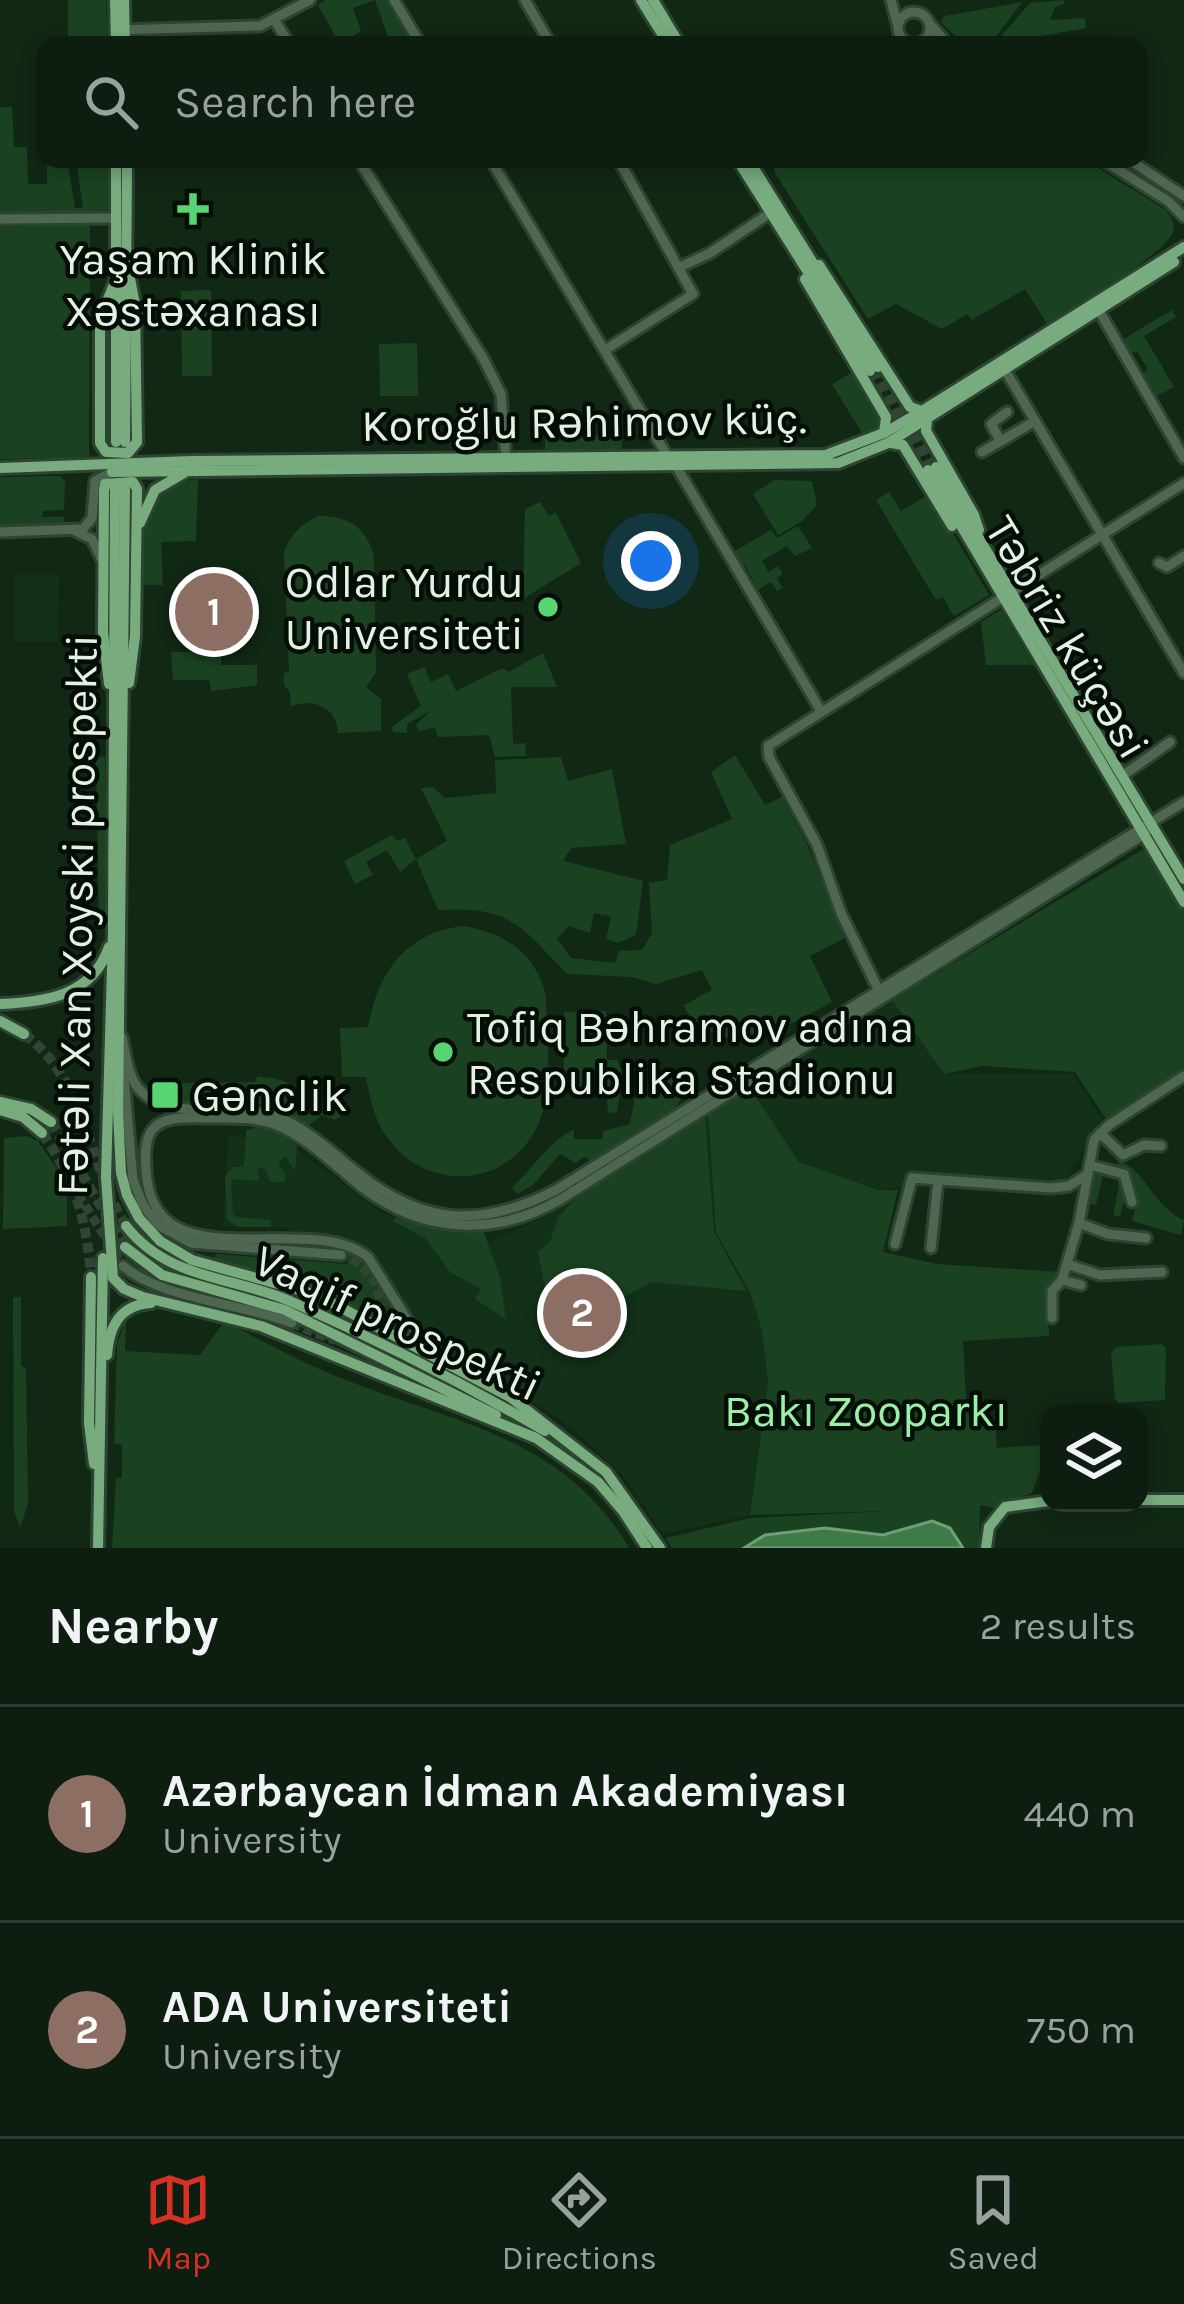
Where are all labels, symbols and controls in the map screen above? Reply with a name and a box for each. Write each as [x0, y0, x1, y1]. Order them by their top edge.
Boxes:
search box [36, 36, 1148, 168]
icon: search [78, 69, 144, 135]
text: Search here [174, 76, 416, 128]
marker: Yaşam Klinik Xəstəxanası [177, 193, 209, 225]
place label: Yaşam Klinik Xəstəxanası [59, 233, 327, 337]
street label: Koroğlu Rəhimov küç. [361, 392, 807, 453]
street label: Təbriz küçəsi [974, 507, 1160, 768]
your location [621, 531, 681, 591]
place label: Odlar Yurdu Universiteti [285, 556, 524, 660]
pin: 1 [175, 567, 253, 657]
marker: Odlar Yurdu Universiteti [535, 594, 561, 620]
street label: Fətəli Xan Xoyski prospekti [46, 634, 109, 1197]
place label: Tofiq Bəhramov adına Respublika Stadionu [467, 1001, 914, 1105]
marker: Tofiq Bəhramov adına Respublika Stadionu [430, 1039, 456, 1065]
place label: Gənclik [192, 1070, 348, 1122]
marker: Gənclik [149, 1079, 181, 1111]
street label: Vaqif prospekti [246, 1234, 549, 1413]
pin: 2 [543, 1268, 621, 1358]
park label: Bakı Zooparkı [724, 1385, 1008, 1437]
map controls [1040, 1404, 1148, 1512]
button: layers [1040, 1404, 1148, 1512]
text: Nearby [48, 1596, 218, 1656]
text: 2 results [980, 1603, 1136, 1649]
text: Azərbaycan İdman Akademiyası [162, 1765, 849, 1817]
text: 1 [80, 1791, 94, 1837]
text: 440 m [1024, 1791, 1136, 1837]
text: University [162, 1817, 341, 1863]
text: ADA Universiteti [162, 1981, 512, 2033]
text: 2 [75, 2007, 99, 2053]
text: 750 m [1027, 2007, 1136, 2053]
text: University [162, 2033, 341, 2079]
tab: Map [145, 2167, 211, 2277]
tab: Directions [502, 2167, 657, 2277]
tab: Saved [948, 2167, 1039, 2277]

